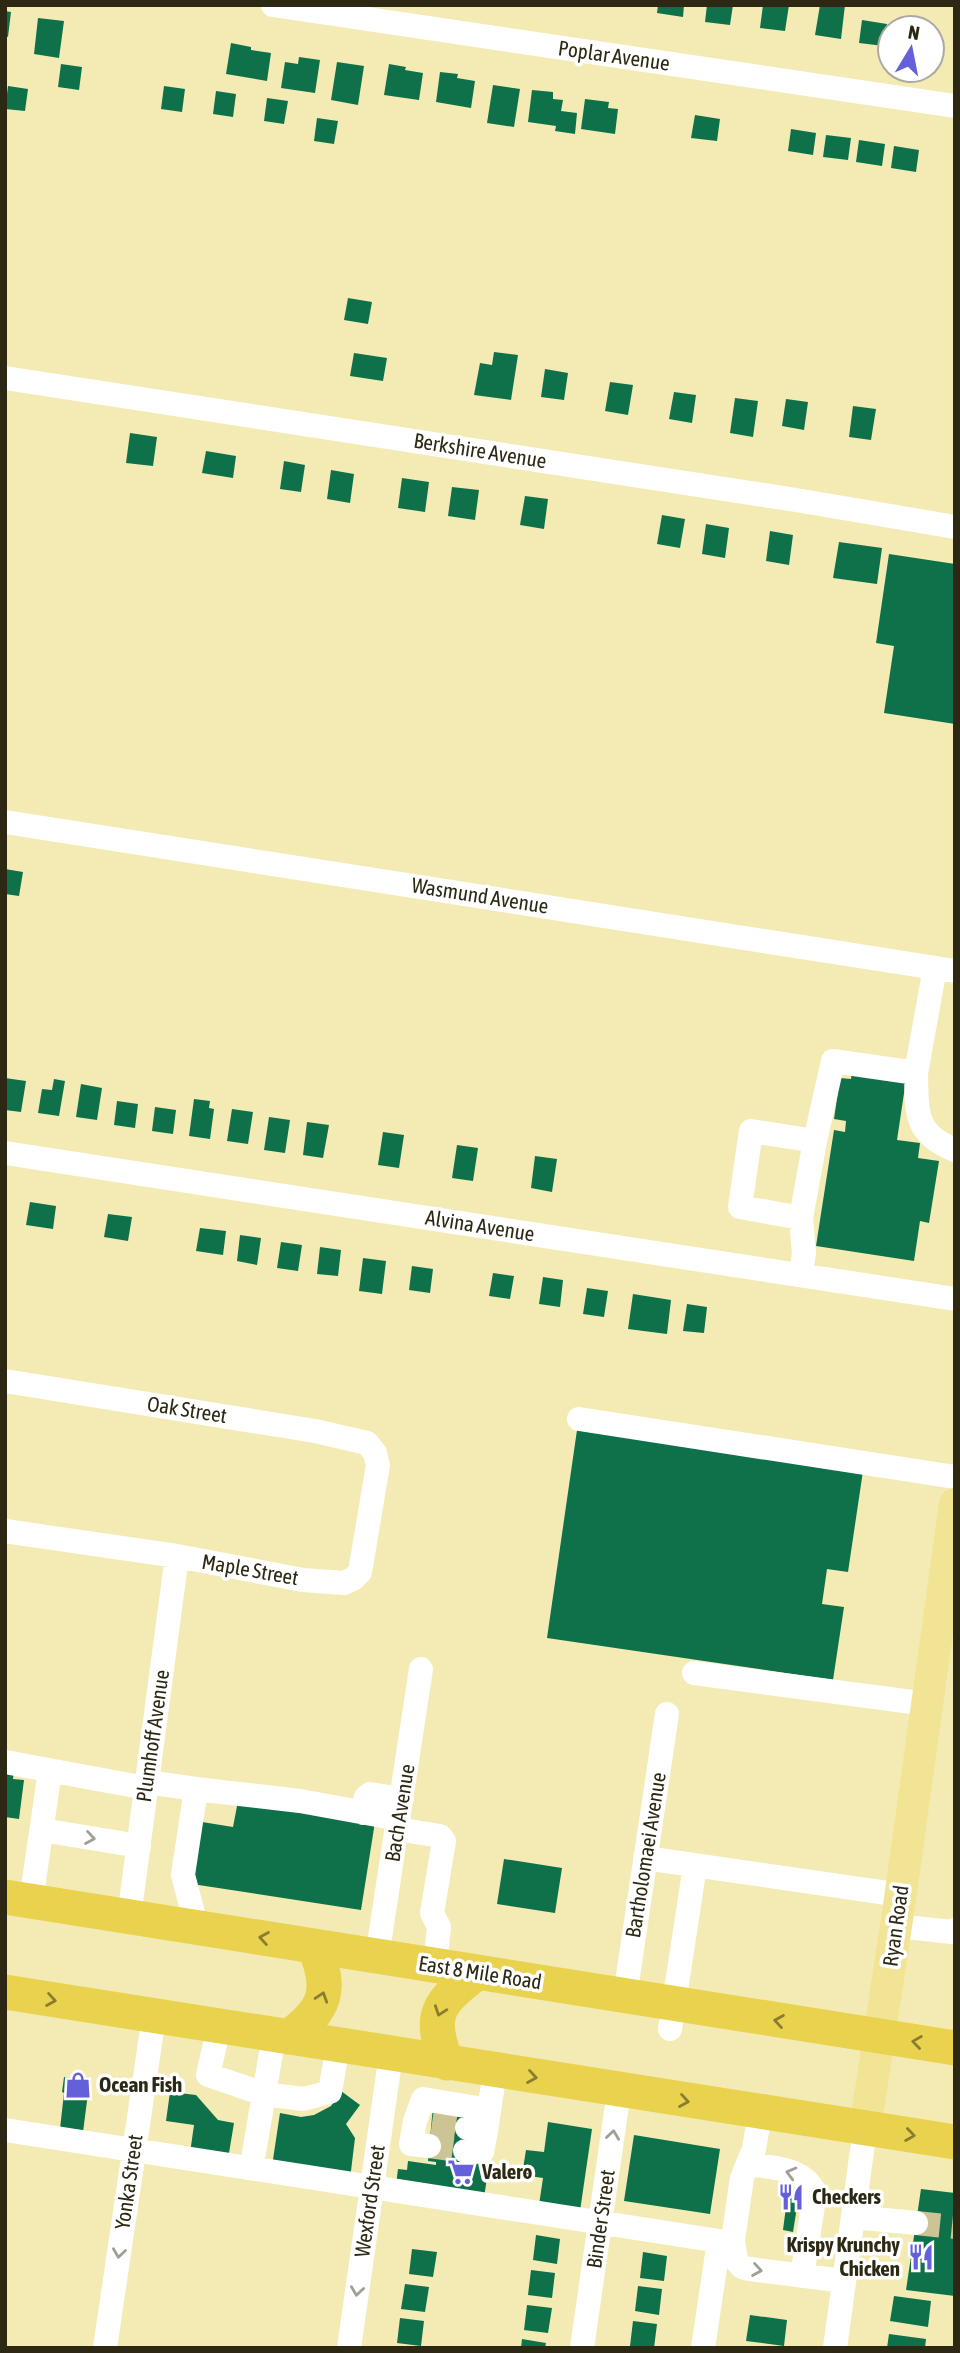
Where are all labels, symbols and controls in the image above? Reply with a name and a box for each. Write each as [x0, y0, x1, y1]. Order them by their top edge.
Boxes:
north arrow [876, 14, 946, 84]
text: N [907, 20, 921, 44]
street label: Poplar Avenue [557, 35, 671, 75]
street label: Berkshire Avenue [412, 428, 548, 472]
street label: Wasmund Avenue [410, 872, 550, 918]
street label: Alvina Avenue [424, 1205, 536, 1245]
street label: Oak Street [146, 1391, 229, 1427]
street label: Maple Street [200, 1549, 300, 1589]
street label: Plumhoff Avenue [131, 1668, 173, 1804]
street label: Bach Avenue [379, 1762, 419, 1863]
street label: Bartholomaei Avenue [620, 1770, 670, 1939]
one-way arrow [84, 1830, 96, 1845]
street label: Ryan Road [877, 1884, 913, 1968]
one-way arrow [258, 1931, 270, 1946]
street label: East 8 Mile Road [417, 1950, 544, 1994]
one-way arrow [45, 1992, 57, 2007]
one-way arrow [313, 1992, 328, 2004]
one-way arrow [434, 2004, 448, 2017]
one-way arrow [773, 2014, 785, 2029]
one-way arrow [911, 2035, 923, 2050]
one-way arrow [526, 2069, 537, 2084]
shop icon: Ocean Fish [63, 2070, 93, 2100]
place label: Ocean Fish [99, 2072, 182, 2096]
one-way arrow [679, 2093, 690, 2108]
one-way arrow [904, 2128, 916, 2143]
one-way arrow [605, 2129, 620, 2141]
street label: Yonka Street [109, 2133, 147, 2231]
street label: Wexford Street [349, 2143, 389, 2259]
supermarket icon: Valero [446, 2157, 476, 2187]
place label: Valero [481, 2159, 533, 2183]
one-way arrow [785, 2166, 797, 2181]
street label: Binder Street [581, 2168, 619, 2270]
restaurant icon: Checkers [776, 2182, 806, 2212]
place label: Checkers [812, 2184, 881, 2208]
place label: Krispy Krunchy Chicken [787, 2232, 900, 2280]
restaurant icon: Krispy Krunchy Chicken [906, 2242, 936, 2272]
one-way arrow [112, 2247, 127, 2259]
one-way arrow [751, 2262, 763, 2277]
one-way arrow [350, 2285, 365, 2297]

